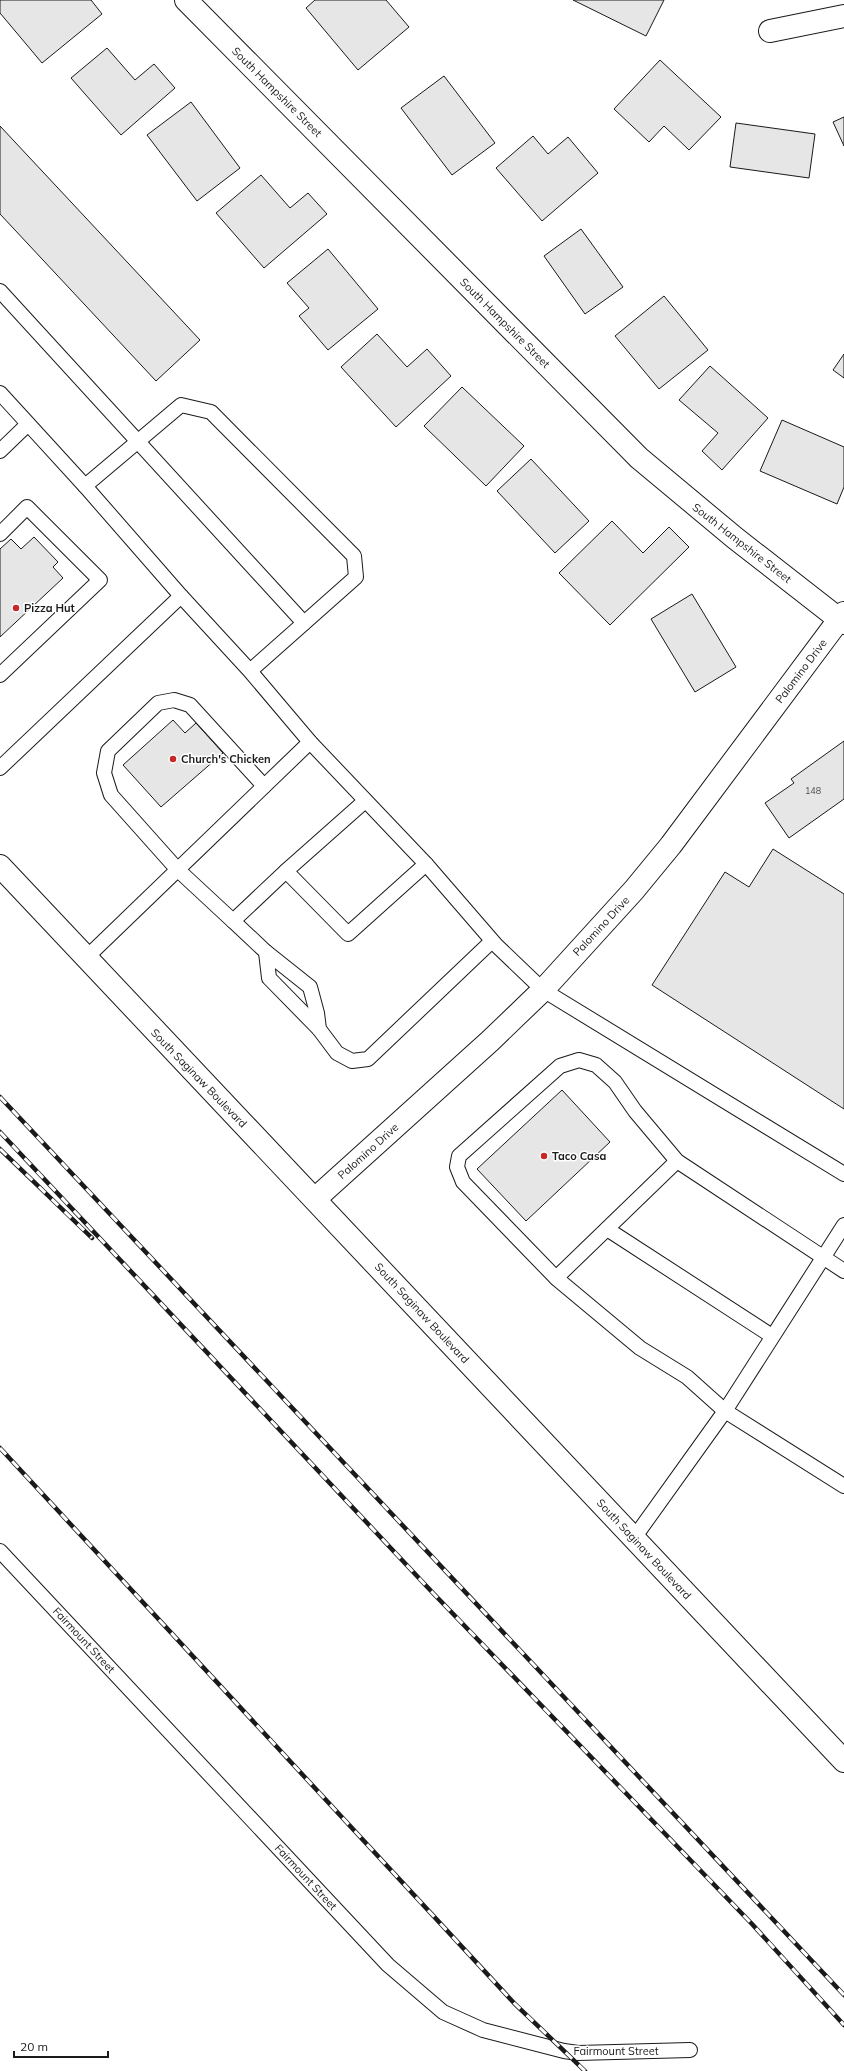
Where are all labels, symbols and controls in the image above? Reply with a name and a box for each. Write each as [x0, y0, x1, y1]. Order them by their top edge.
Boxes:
street label: South Hampshire Street [229, 44, 325, 140]
street label: South Hampshire Street [457, 275, 553, 371]
street label: South Hampshire Street [690, 500, 794, 586]
place label: Pizza Hut [24, 601, 75, 615]
marker: Pizza Hut [11, 603, 21, 613]
street label: Palomino Drive [772, 636, 830, 706]
place label: Church's Chicken [181, 752, 271, 766]
marker: Church's Chicken [168, 754, 178, 764]
house number: 148 [805, 785, 821, 796]
street label: Palomino Drive [570, 893, 632, 959]
street label: South Saginaw Boulevard [148, 1026, 250, 1130]
street label: Palomino Drive [335, 1120, 401, 1182]
place label: Taco Casa [552, 1149, 606, 1163]
marker: Taco Casa [539, 1151, 549, 1161]
street label: South Saginaw Boulevard [372, 1260, 472, 1366]
street label: South Saginaw Boulevard [594, 1496, 694, 1602]
street label: Fairmount Street [50, 1604, 118, 1676]
street label: Fairmount Street [272, 1841, 340, 1913]
scale bar [14, 2033, 108, 2059]
text: 20 m [20, 2039, 48, 2054]
street label: Fairmount Street [573, 2044, 659, 2058]

